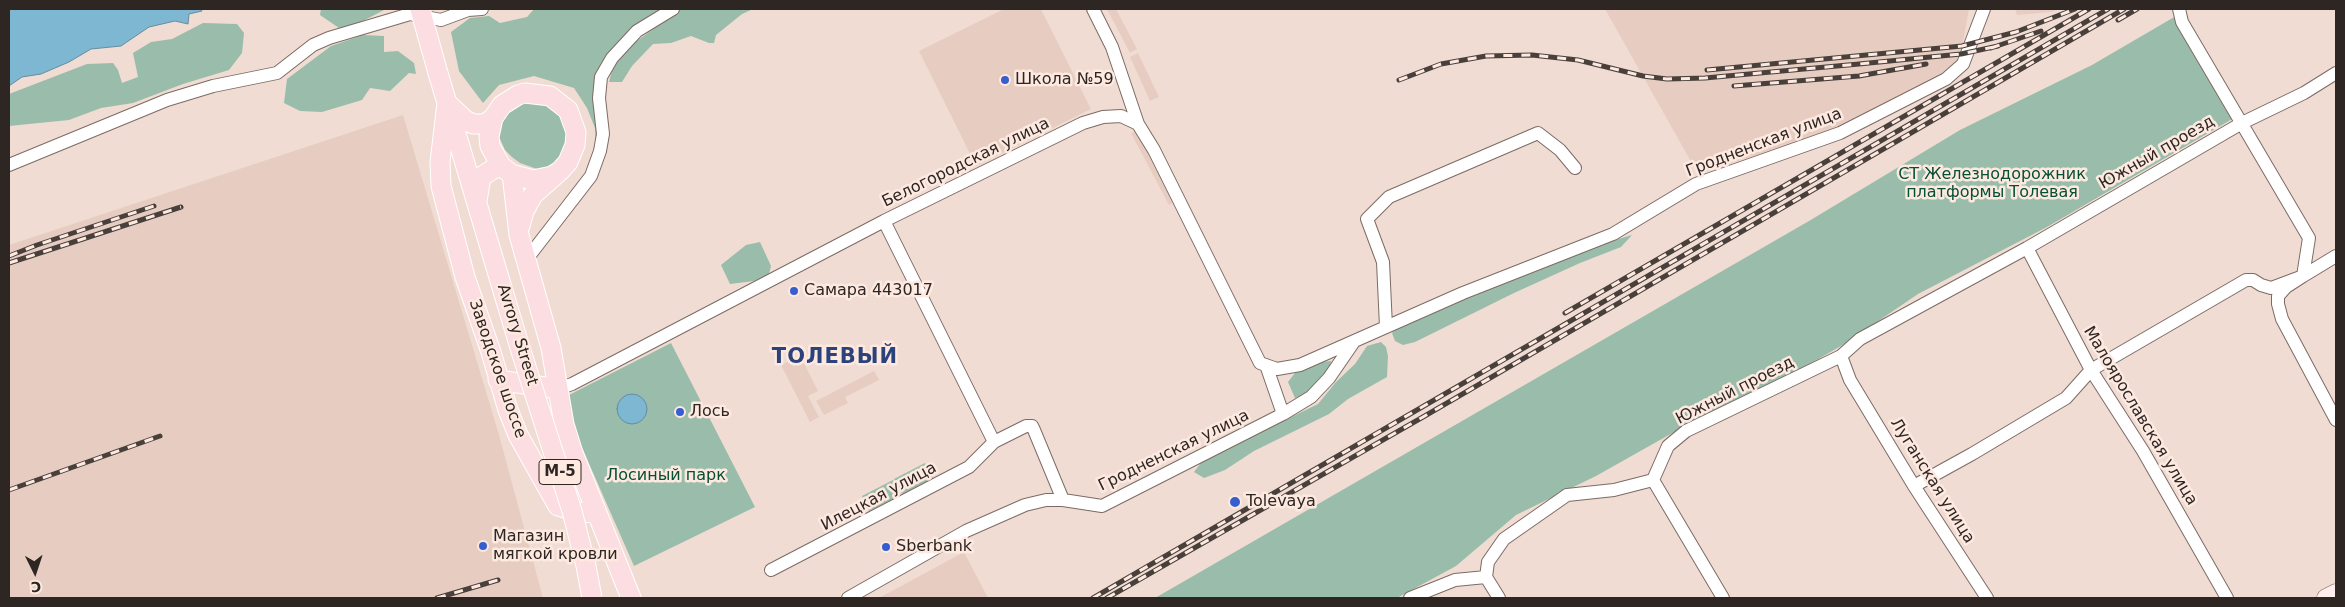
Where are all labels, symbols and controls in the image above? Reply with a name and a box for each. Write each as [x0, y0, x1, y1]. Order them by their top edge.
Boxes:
place label: Школа №59 [1015, 70, 1114, 90]
marker: Школа №59 [999, 74, 1011, 86]
street label: Гродненская улица [1683, 104, 1845, 182]
street label: Южный проезд [2096, 112, 2218, 194]
street label: Белогородская улица [879, 114, 1053, 212]
park label: СТ Железнодорожник платформы Толевая [1898, 165, 2086, 203]
place label: Самара 443017 [804, 281, 933, 301]
street label: Avrory Street [492, 282, 542, 388]
marker: Самара 443017 [788, 285, 800, 297]
street label: Заводское шоссе [464, 297, 530, 441]
street label: Малоярославская улица [2079, 323, 2201, 509]
district label: ТОЛЕВЫЙ [771, 345, 899, 371]
street label: Южный проезд [1673, 353, 1797, 429]
place label: Лось [690, 402, 730, 422]
marker: Лось [674, 406, 686, 418]
street label: Гродненская улица [1096, 406, 1252, 496]
street label: Луганская улица [1886, 415, 1978, 547]
street label: Илецкая улица [818, 459, 940, 535]
road number: М-5 [539, 460, 581, 484]
park label: Лосиный парк [606, 466, 726, 486]
place label: Tolevaya [1246, 492, 1316, 512]
marker: Tolevaya [1228, 495, 1242, 509]
place label: Магазин мягкой кровли [493, 527, 618, 565]
place label: Sberbank [896, 537, 972, 557]
marker: Магазин мягкой кровли [477, 540, 489, 552]
marker: Sberbank [880, 541, 892, 553]
north arrow [10, 547, 60, 597]
text: С [30, 579, 42, 595]

